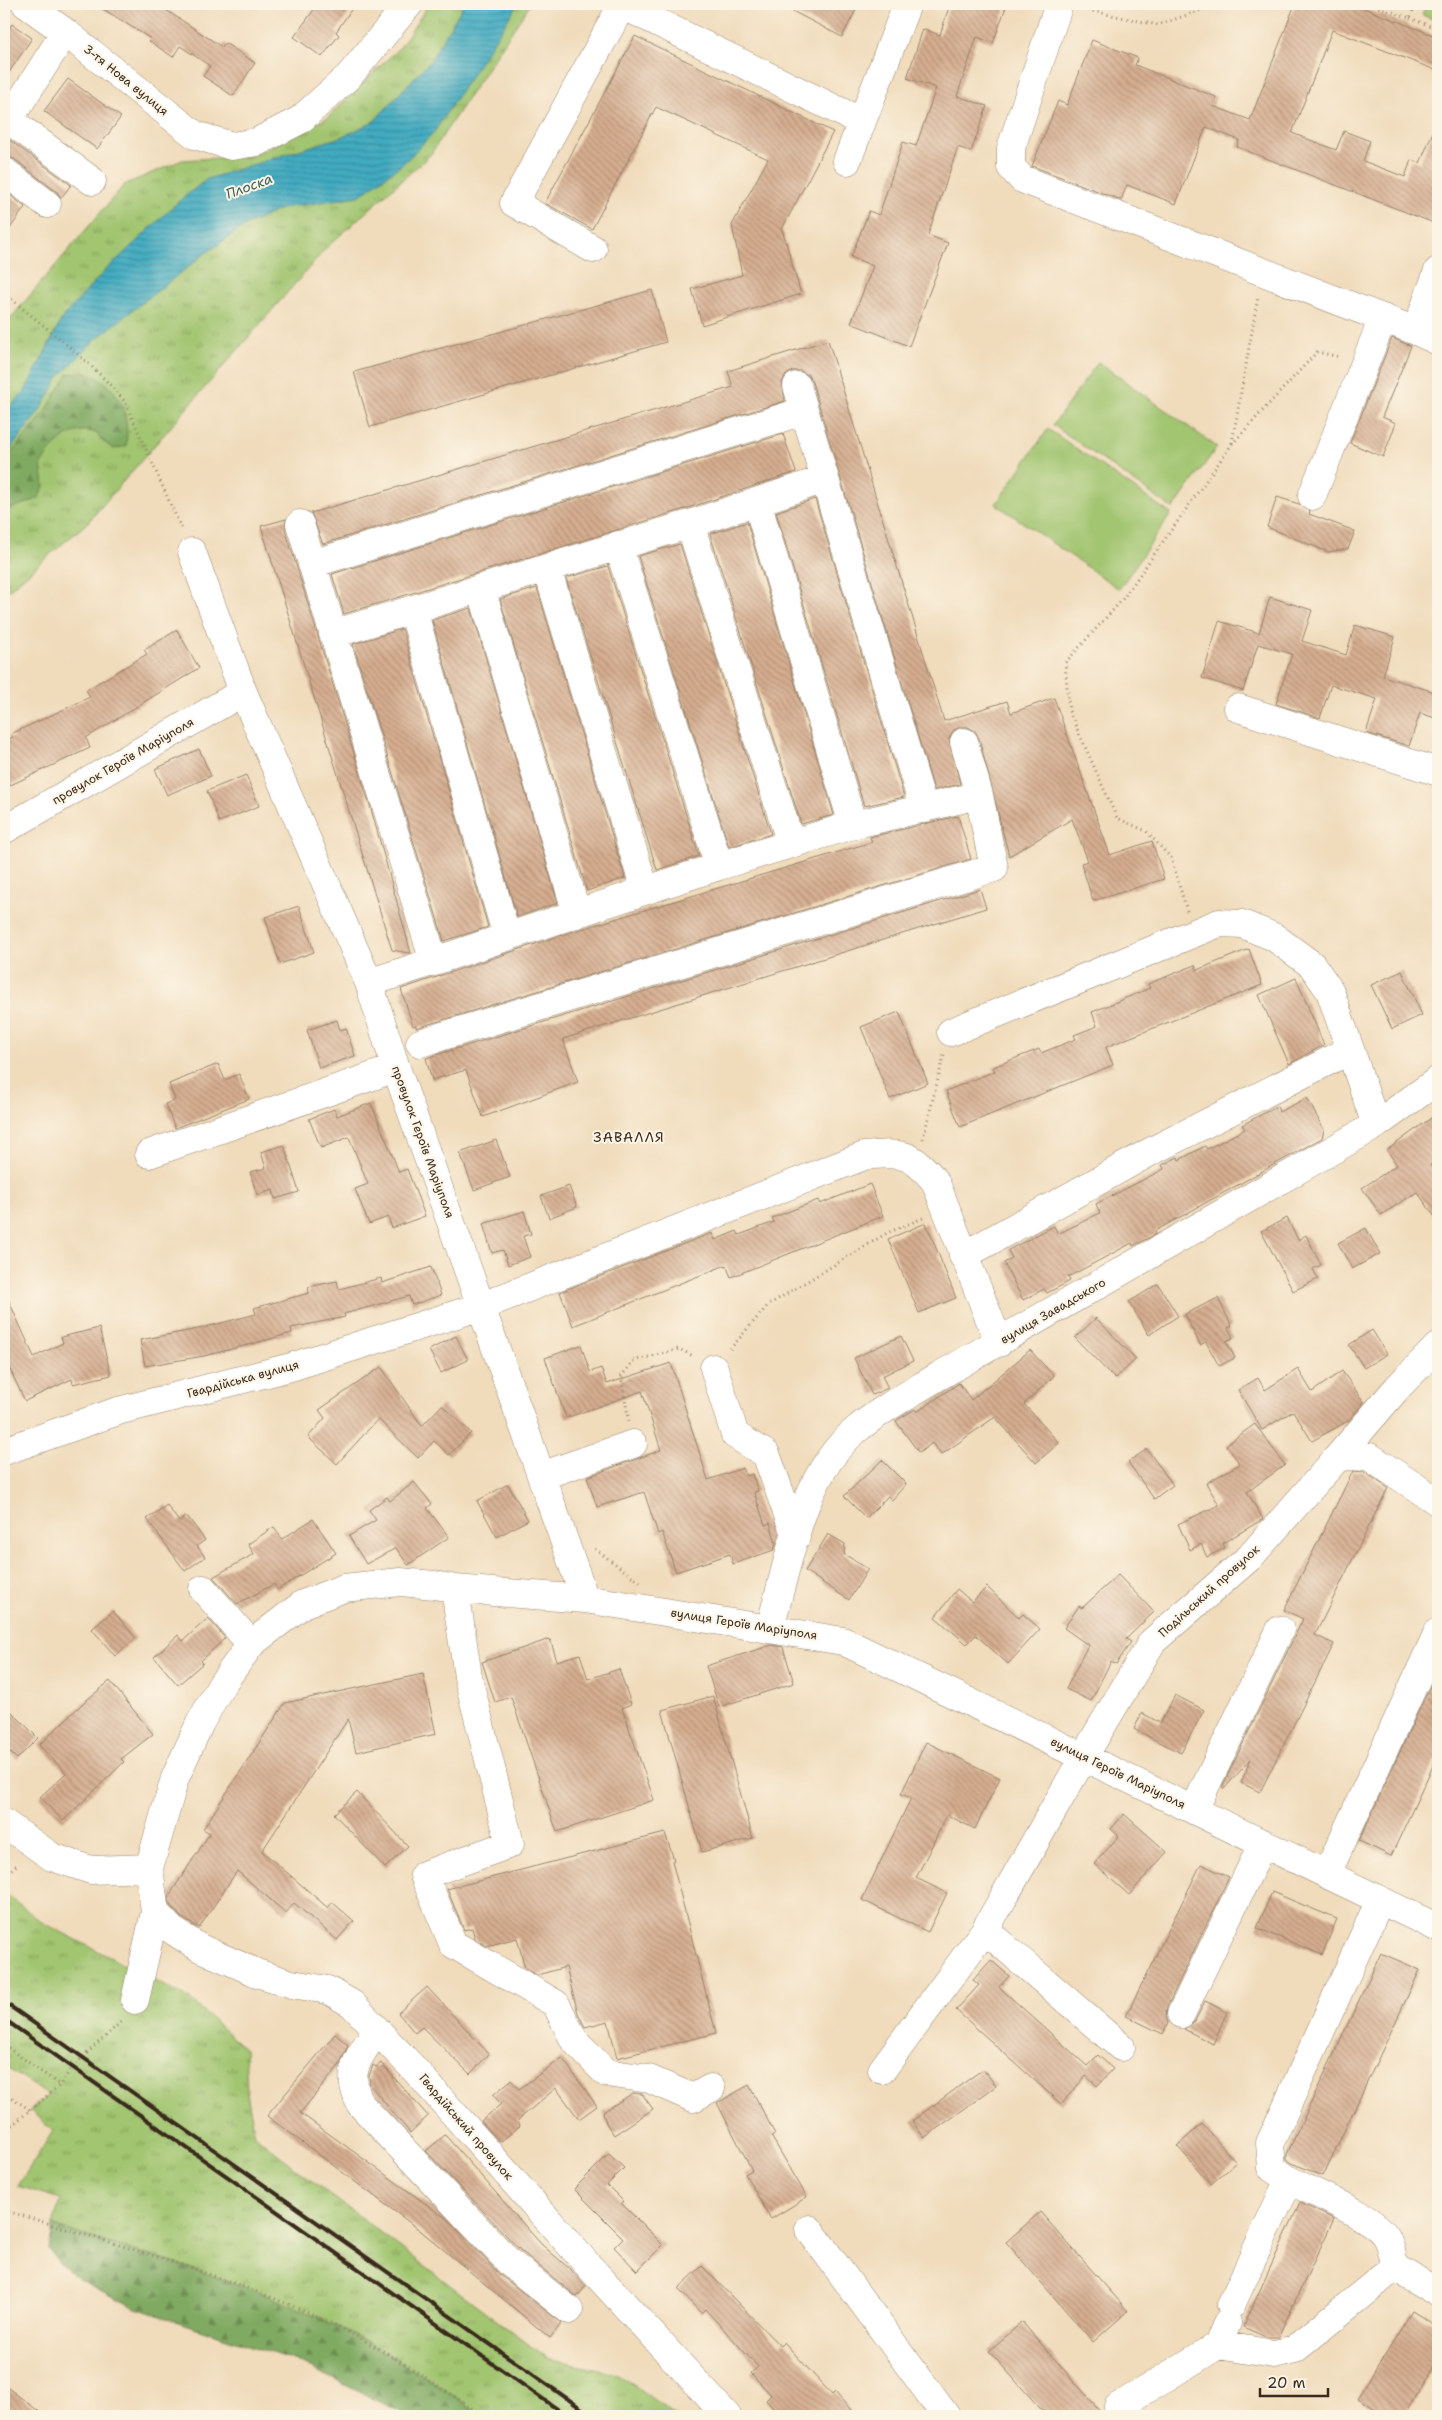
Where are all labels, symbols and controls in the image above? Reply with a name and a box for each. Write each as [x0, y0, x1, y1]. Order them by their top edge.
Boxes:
street label: 3-тя Нова вулиця [80, 41, 172, 119]
water label: Плоска [223, 169, 275, 203]
street label: провулок Героїв Маріуполя [49, 714, 197, 808]
street label: провулок Героїв Маріуполя [388, 1064, 458, 1220]
district label: ЗАВАЛЛЯ [593, 1128, 665, 1146]
street label: вулиця Завадського [997, 1274, 1109, 1348]
street label: Гвардійська вулиця [185, 1356, 301, 1402]
street label: Подільський провулок [1155, 1541, 1263, 1641]
street label: вулиця Героїв Маріуполя [670, 1605, 818, 1643]
street label: вулиця Героїв Маріуполя [1048, 1733, 1188, 1813]
street label: Гвардійський провулок [415, 2070, 517, 2184]
scale bar [1260, 2365, 1327, 2397]
text: 20 m [1267, 2373, 1306, 2393]

